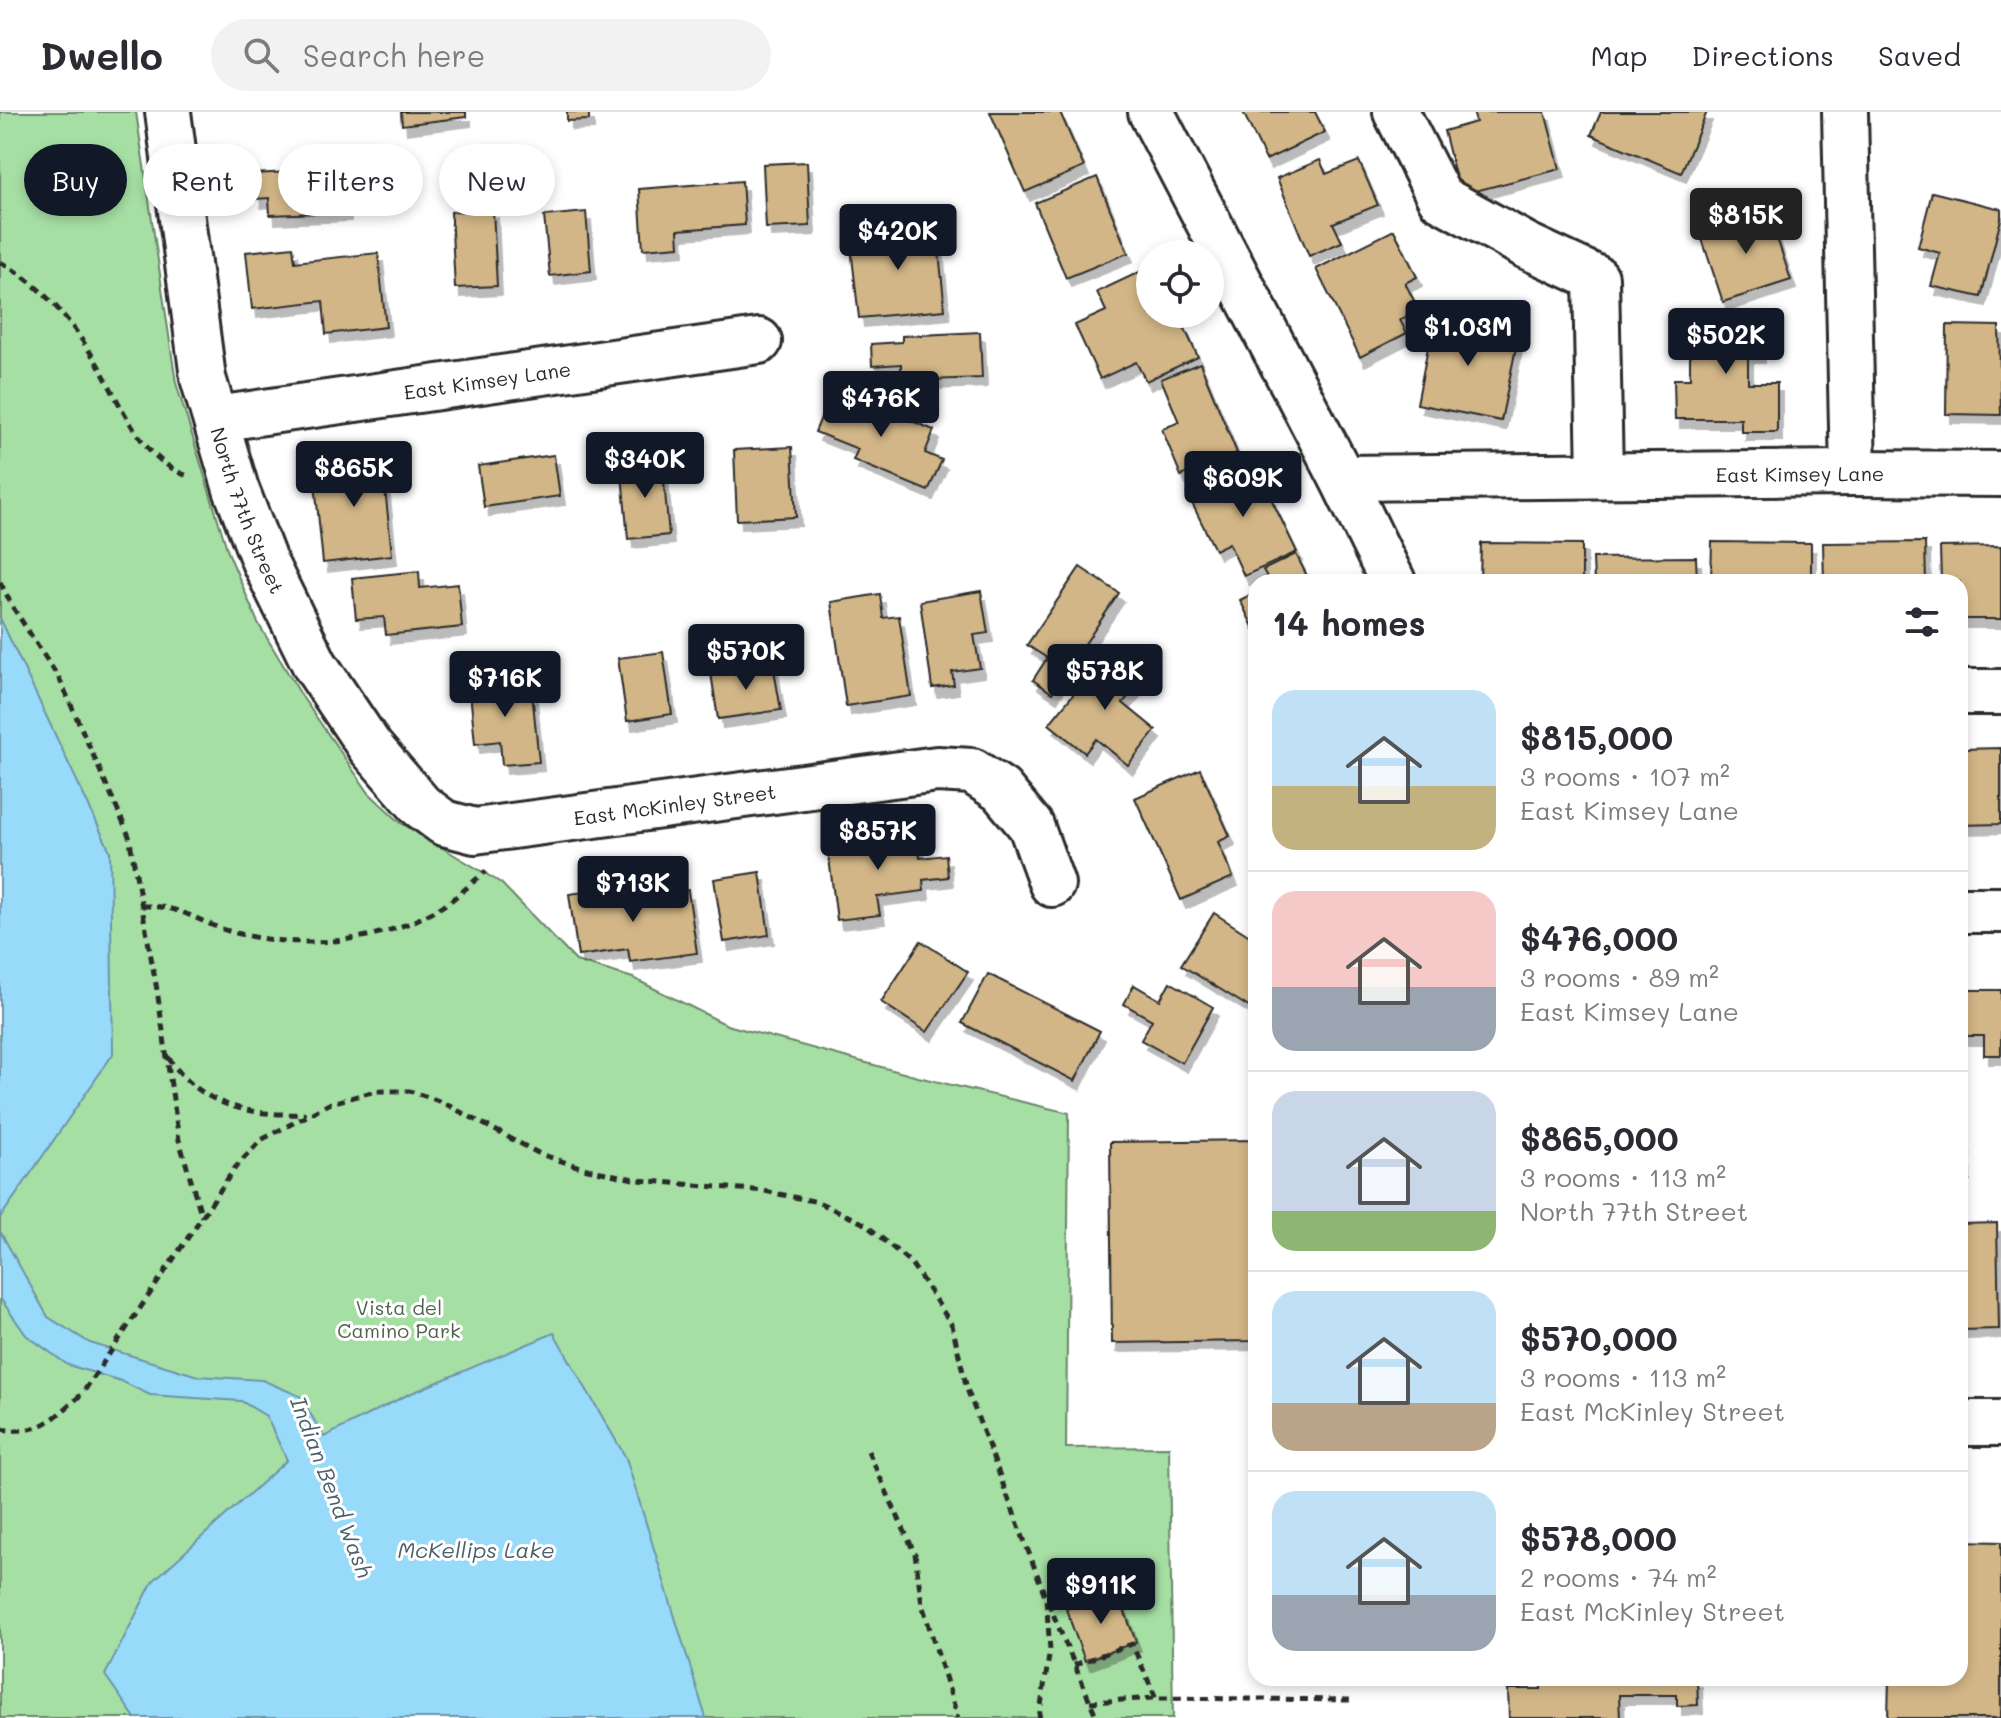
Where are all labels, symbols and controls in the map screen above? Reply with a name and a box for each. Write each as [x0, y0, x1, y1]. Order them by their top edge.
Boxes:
search box [211, 19, 771, 91]
text: Dwello [40, 30, 163, 80]
icon: search [239, 33, 283, 77]
text: Search here [303, 35, 485, 75]
text: Map [1591, 37, 1648, 73]
text: Directions [1692, 37, 1834, 73]
text: Saved [1878, 37, 1961, 73]
chip: Buy [24, 144, 127, 216]
chip: Rent [143, 144, 262, 216]
chip: Filters [278, 144, 423, 216]
chip: New [439, 144, 555, 216]
pin: $815K [1690, 188, 1802, 256]
text: $815K [1708, 197, 1784, 231]
pin: $420K [842, 204, 954, 272]
text: $420K [858, 213, 938, 247]
map controls [1136, 240, 1224, 328]
button: locate [1136, 240, 1224, 328]
pin: $1.03M [1403, 300, 1533, 368]
pin: $502K [1670, 308, 1782, 376]
text: $1.03M [1424, 309, 1512, 343]
text: $502K [1686, 317, 1766, 351]
street label: East Kimsey Lane [402, 355, 572, 405]
pin: $476K [825, 371, 937, 439]
text: $476K [841, 380, 921, 414]
street label: North 77th Street [205, 424, 291, 598]
pin: $340K [589, 432, 701, 500]
pin: $865K [298, 441, 410, 509]
text: $340K [604, 441, 686, 475]
text: $865K [314, 450, 394, 484]
pin: $609K [1187, 451, 1299, 519]
text: $609K [1202, 460, 1284, 494]
street label: East Kimsey Lane [1716, 460, 1884, 487]
text: 14 homes [1272, 600, 1426, 645]
icon: filters [1900, 600, 1944, 644]
pin: $570K [690, 624, 802, 692]
text: $570K [706, 633, 786, 667]
pin: $578K [1049, 644, 1161, 712]
pin: $716K [449, 651, 561, 719]
text: $578K [1066, 653, 1144, 687]
text: $716K [468, 660, 542, 694]
text: $815,000 [1520, 714, 1673, 759]
icon: home [1336, 722, 1432, 818]
text: 3 rooms · 107 m² [1520, 759, 1730, 793]
street label: East McKinley Street [572, 778, 777, 831]
text: East Kimsey Lane [1520, 793, 1739, 827]
pin: $857K [822, 804, 934, 872]
text: $857K [839, 813, 917, 847]
pin: $713K [577, 856, 689, 924]
text: $713K [596, 865, 670, 899]
text: $476,000 [1520, 915, 1678, 960]
icon: home [1336, 923, 1432, 1019]
text: 3 rooms · 89 m² [1520, 960, 1719, 994]
text: East Kimsey Lane [1520, 994, 1739, 1028]
text: $865,000 [1520, 1115, 1679, 1160]
icon: home [1336, 1123, 1432, 1219]
text: 3 rooms · 113 m² [1520, 1160, 1726, 1194]
text: North 77th Street [1520, 1194, 1748, 1228]
park label: Vista del Camino Park [337, 1294, 461, 1343]
text: $570,000 [1520, 1315, 1678, 1360]
icon: home [1336, 1323, 1432, 1419]
text: 3 rooms · 113 m² [1520, 1360, 1726, 1394]
water label: Indian Bend Wash [284, 1392, 380, 1582]
text: East McKinley Street [1520, 1394, 1785, 1428]
text: $578,000 [1520, 1515, 1677, 1560]
icon: home [1336, 1523, 1432, 1619]
water label: McKellips Lake [397, 1535, 555, 1564]
pin: $911K [1045, 1558, 1157, 1626]
text: 2 rooms · 74 m² [1520, 1560, 1717, 1594]
text: $911K [1065, 1567, 1137, 1601]
text: East McKinley Street [1520, 1594, 1785, 1628]

